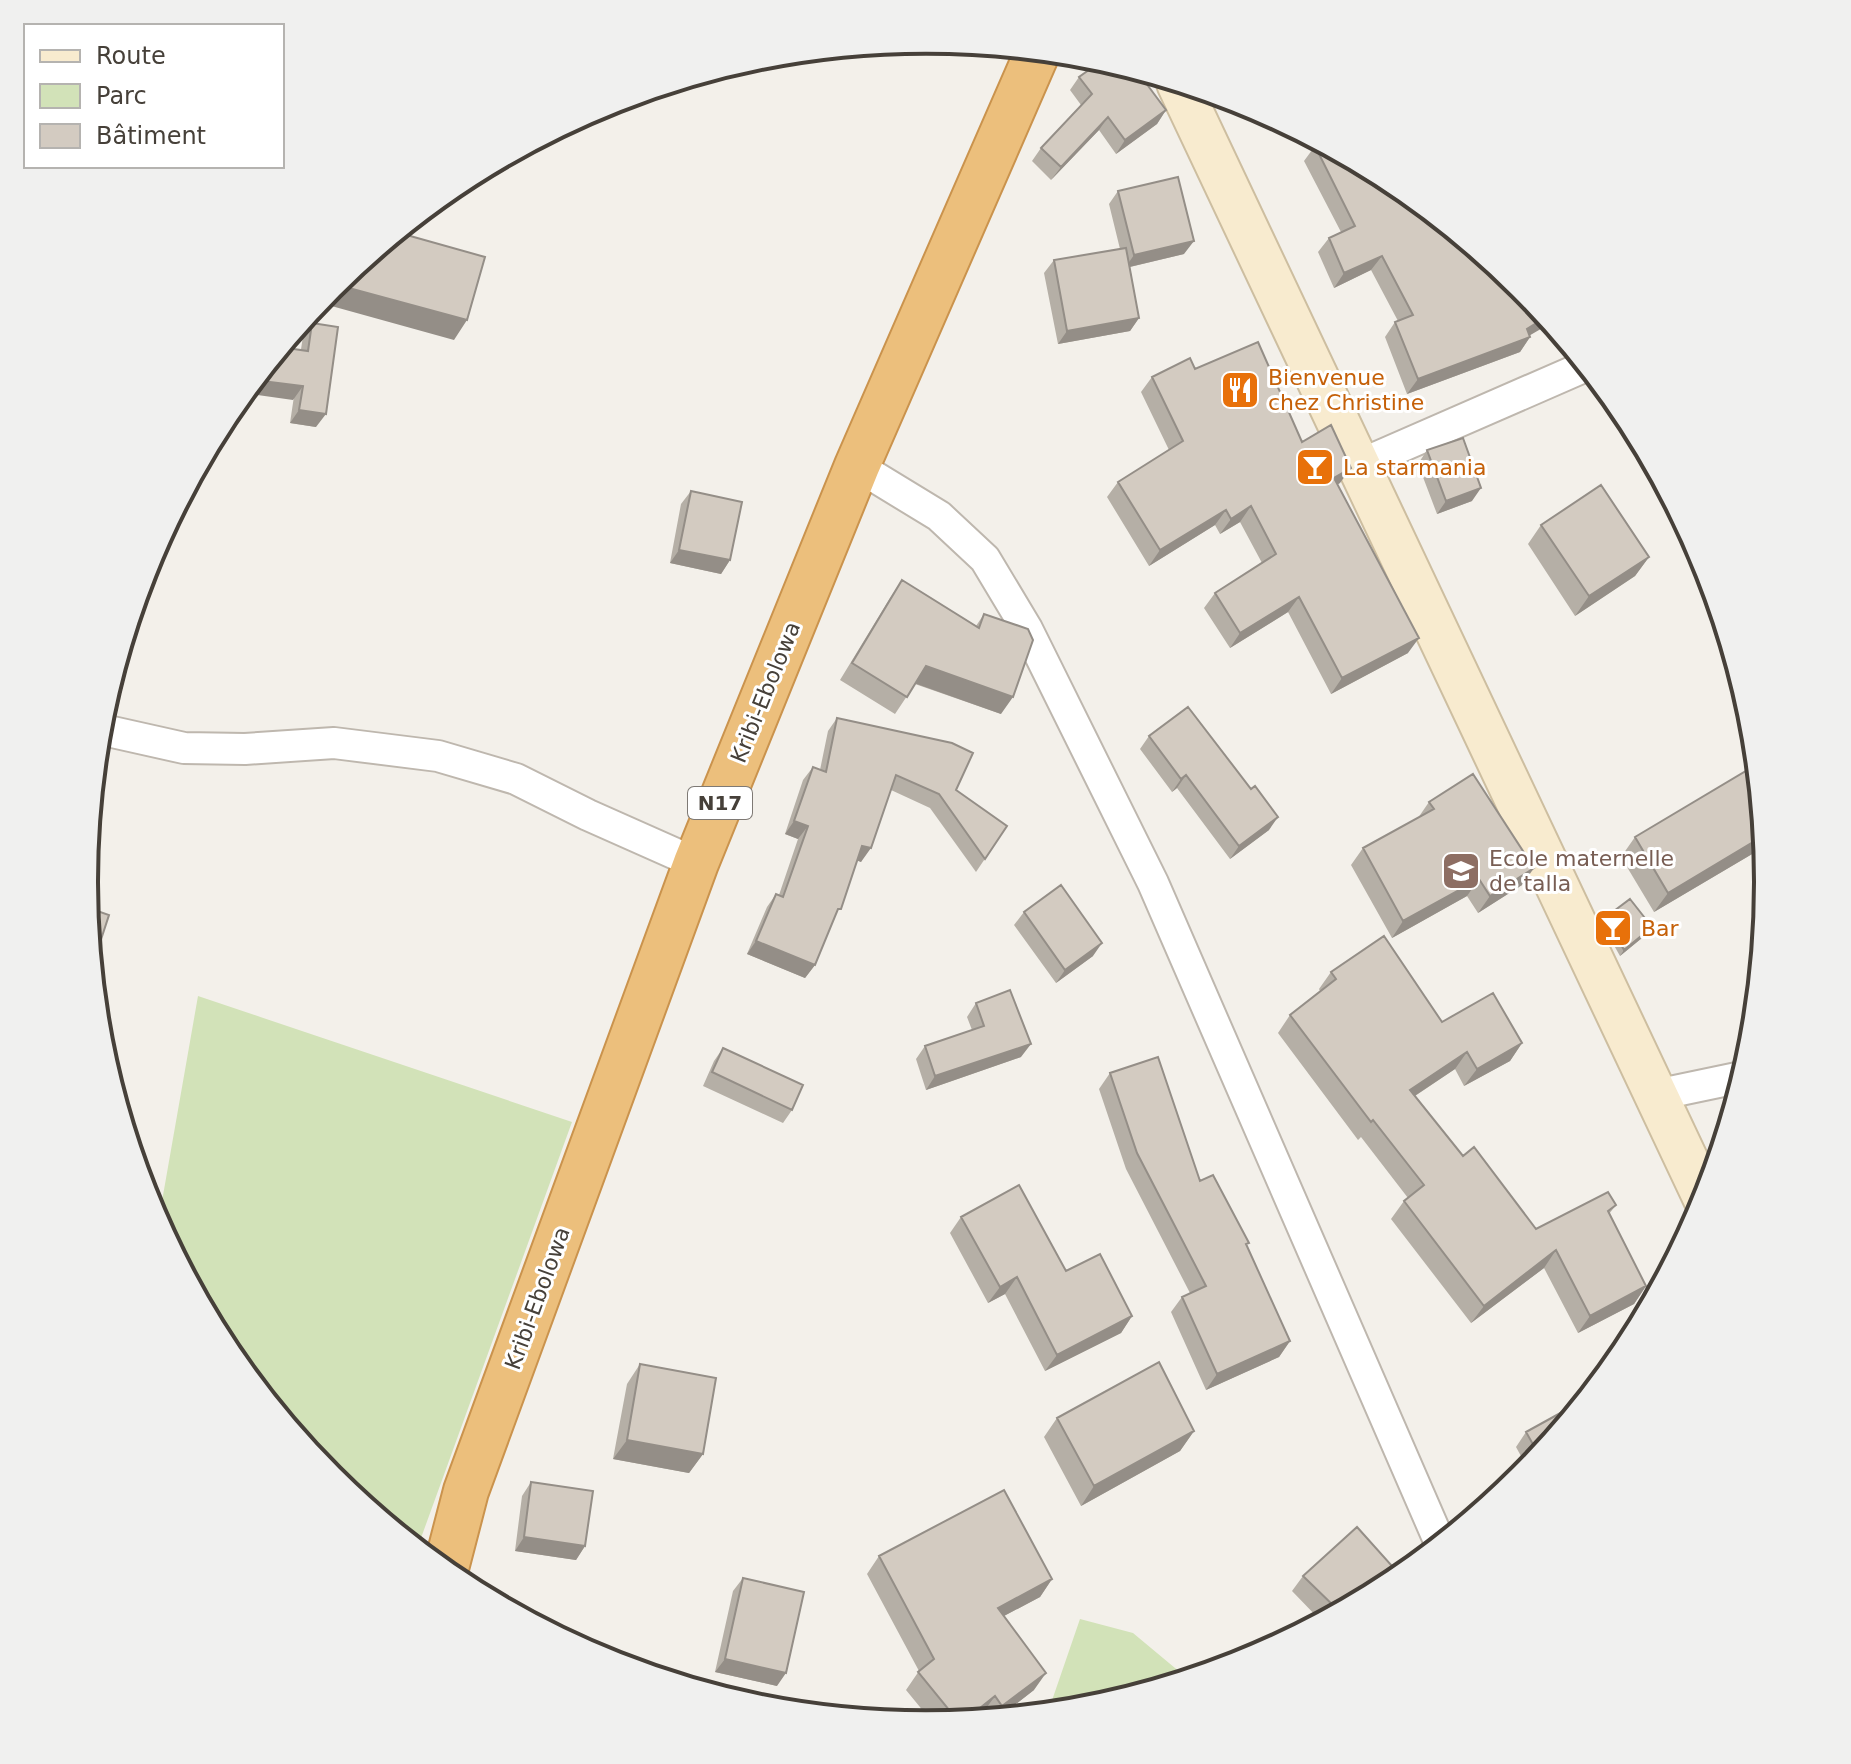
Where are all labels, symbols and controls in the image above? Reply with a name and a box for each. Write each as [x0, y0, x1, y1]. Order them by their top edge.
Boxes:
legend [24, 24, 284, 168]
text: Route [96, 42, 166, 70]
text: Parc [96, 82, 147, 110]
text: Bâtiment [96, 122, 206, 150]
place label: Bienvenue chez Christine [1268, 365, 1424, 415]
restaurant icon: Bienvenue chez Christine [1219, 369, 1261, 411]
bar icon: La starmania [1294, 446, 1336, 488]
place label: La starmania [1343, 455, 1486, 480]
street label: Kribi-Ebolowa [726, 618, 805, 766]
road number: N17 [688, 787, 752, 819]
place label: Ecole maternelle de talla [1489, 846, 1674, 896]
school or university icon: Ecole maternelle de talla [1440, 850, 1482, 892]
bar icon: Bar [1592, 907, 1634, 949]
place label: Bar [1641, 916, 1680, 941]
street label: Kribi-Ebolowa [500, 1223, 575, 1373]

